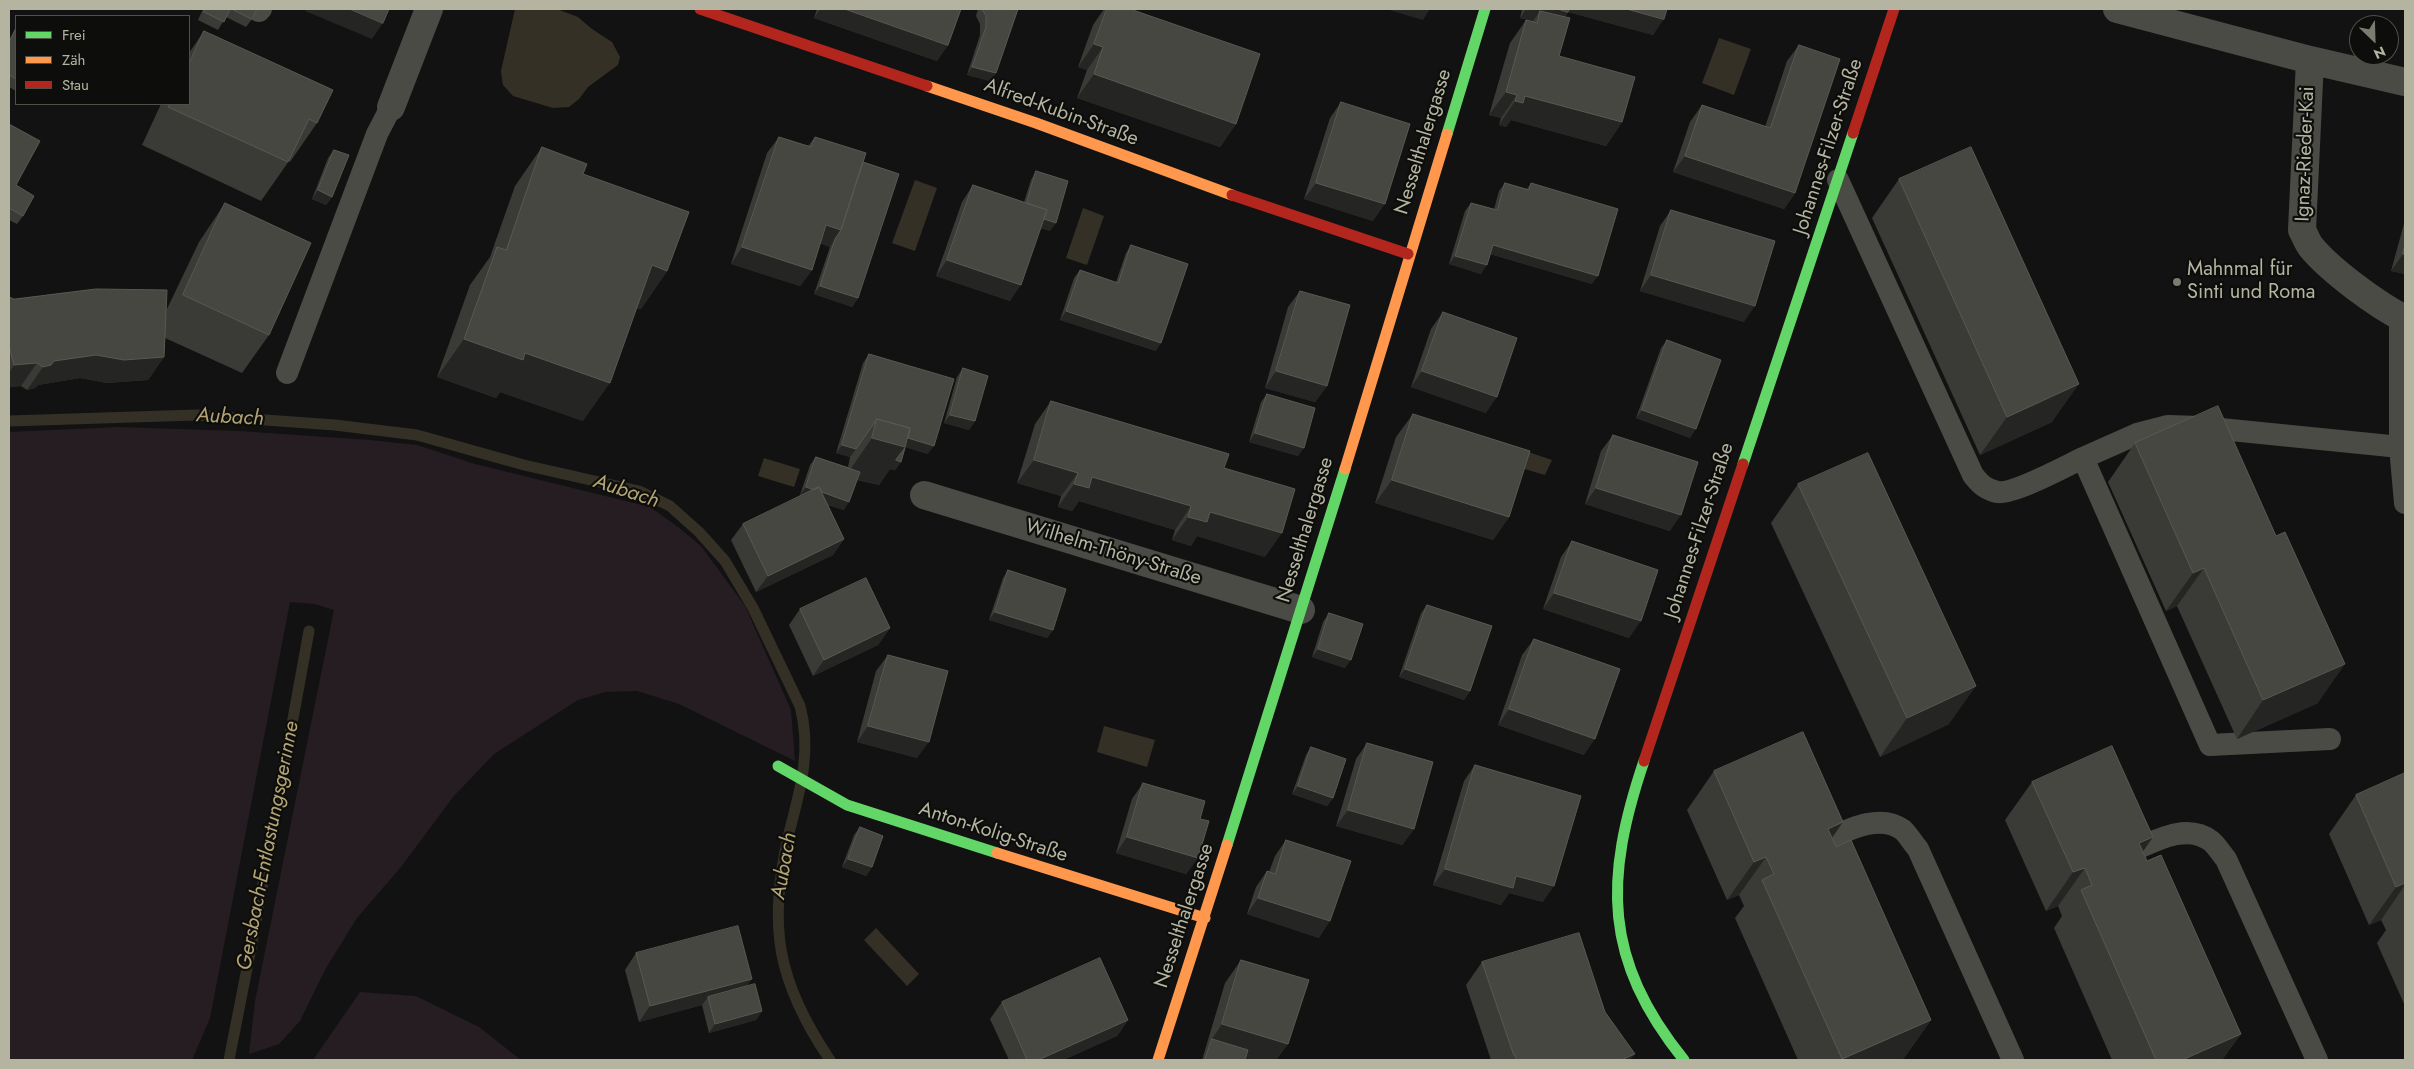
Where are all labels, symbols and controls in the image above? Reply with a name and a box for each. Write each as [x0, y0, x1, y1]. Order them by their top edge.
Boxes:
legend [15, 15, 190, 105]
north arrow [2349, 15, 2399, 65]
text: Frei [62, 24, 86, 46]
text: N [2371, 41, 2389, 64]
text: Zäh [62, 49, 85, 71]
street label: Johannes-Filzer-Straße [1789, 56, 1869, 238]
street label: Nesselthalergasse [1391, 66, 1457, 218]
text: Stau [62, 74, 89, 96]
street label: Alfred-Kubin-Straße [981, 74, 1141, 152]
street label: Ignaz-Rieder-Kai [2292, 86, 2320, 222]
place label: Mahnmal für Sinti und Roma [2187, 258, 2315, 305]
marker: Mahnmal für Sinti und Roma [2171, 276, 2183, 288]
water label: Aubach [196, 404, 264, 432]
street label: Johannes-Filzer-Straße [1660, 440, 1740, 622]
street label: Nesselthalergasse [1273, 454, 1339, 606]
water label: Aubach [590, 470, 662, 514]
street label: Wilhelm-Thöny-Straße [1022, 515, 1204, 591]
water label: Gersbach-Entlastungsgerinne [232, 719, 306, 973]
street label: Anton-Kolig-Straße [916, 798, 1070, 868]
water label: Aubach [767, 831, 803, 901]
street label: Nesselthalergasse [1150, 841, 1220, 991]

